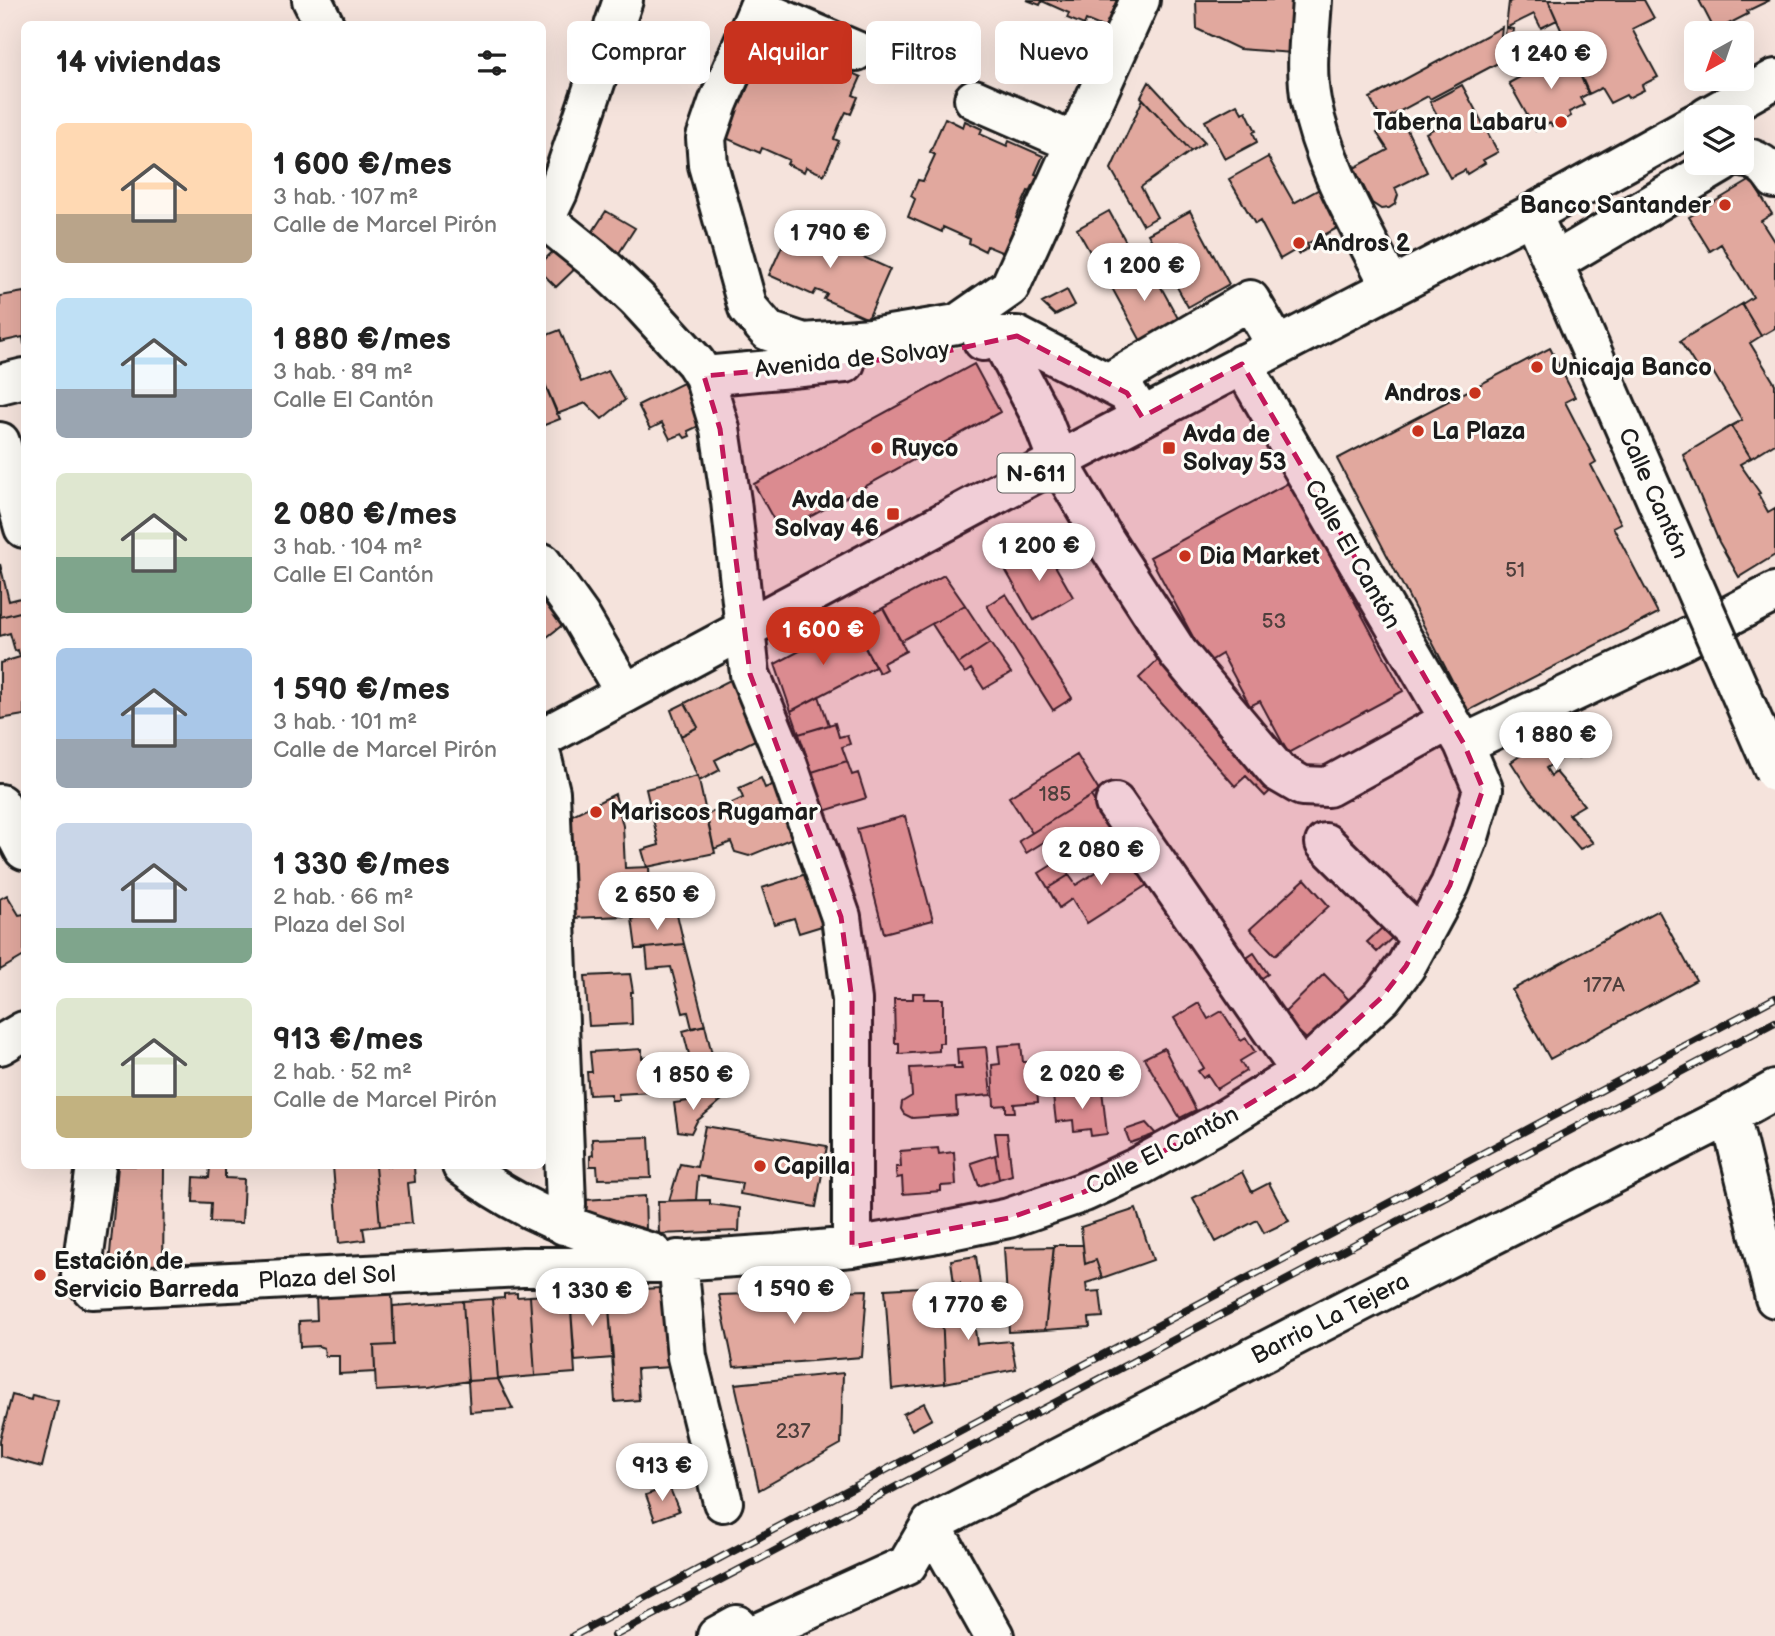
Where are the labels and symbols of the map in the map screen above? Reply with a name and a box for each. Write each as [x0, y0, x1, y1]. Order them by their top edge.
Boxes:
north arrow [1684, 21, 1754, 91]
pin: 1 240 € [1486, 32, 1616, 91]
place label: Taberna Labaru [1373, 108, 1547, 137]
marker: Taberna Labaru [1553, 114, 1569, 130]
place label: Banco Santander [1520, 191, 1711, 220]
marker: Banco Santander [1717, 197, 1733, 213]
pin: 1 790 € [765, 210, 895, 270]
place label: Andros 2 [1312, 229, 1411, 258]
marker: Andros 2 [1291, 235, 1307, 251]
pin: 1 200 € [1079, 244, 1209, 303]
street label: Avenida de Solvay [753, 335, 951, 384]
place label: Unicaja Banco [1551, 353, 1712, 382]
marker: Unicaja Banco [1529, 359, 1545, 375]
place label: Andros [1384, 379, 1461, 408]
marker: Andros [1467, 385, 1483, 401]
place label: La Plaza [1432, 417, 1526, 446]
place label: Avda de Solvay 53 [1182, 420, 1287, 477]
marker: La Plaza [1410, 423, 1426, 439]
street label: Calle Cantón [1612, 423, 1695, 563]
place label: Ruyco [891, 434, 958, 463]
marker: Ruyco [869, 440, 885, 456]
marker: Avda de Solvay 53 [1161, 440, 1177, 456]
road number: N-611 [998, 453, 1074, 492]
street label: Calle El Cantón [1298, 474, 1407, 634]
place label: Avda de Solvay 46 [775, 486, 879, 543]
marker: Avda de Solvay 46 [885, 506, 901, 522]
pin: 1 200 € [974, 524, 1104, 583]
place label: Dia Market [1199, 542, 1320, 571]
marker: Dia Market [1177, 548, 1193, 564]
house number: 51 [1505, 558, 1525, 583]
pin: 1 600 € [758, 608, 888, 667]
house number: 53 [1262, 609, 1286, 634]
pin: 1 880 € [1491, 712, 1621, 772]
house number: 185 [1039, 782, 1071, 807]
place label: Mariscos Rugamar [610, 798, 818, 827]
marker: Mariscos Rugamar [588, 804, 604, 820]
pin: 2 080 € [1036, 828, 1166, 887]
pin: 2 650 € [592, 872, 722, 932]
house number: 177A [1583, 973, 1625, 998]
pin: 1 850 € [628, 1052, 758, 1112]
pin: 2 020 € [1017, 1052, 1147, 1111]
street label: Calle El Cantón [1081, 1099, 1243, 1201]
place label: Capilla [774, 1152, 850, 1181]
marker: Capilla [752, 1158, 768, 1174]
place label: Estación de Servicio Barreda [54, 1247, 239, 1304]
street label: Plaza del Sol [257, 1259, 397, 1296]
pin: 1 590 € [729, 1266, 859, 1326]
street label: Barrio La Tejera [1246, 1266, 1414, 1371]
marker: Estación de Servicio Barreda [32, 1267, 48, 1283]
pin: 1 330 € [527, 1268, 657, 1328]
pin: 1 770 € [903, 1282, 1033, 1342]
house number: 237 [775, 1419, 811, 1444]
pin: 913 € [613, 1444, 711, 1503]

